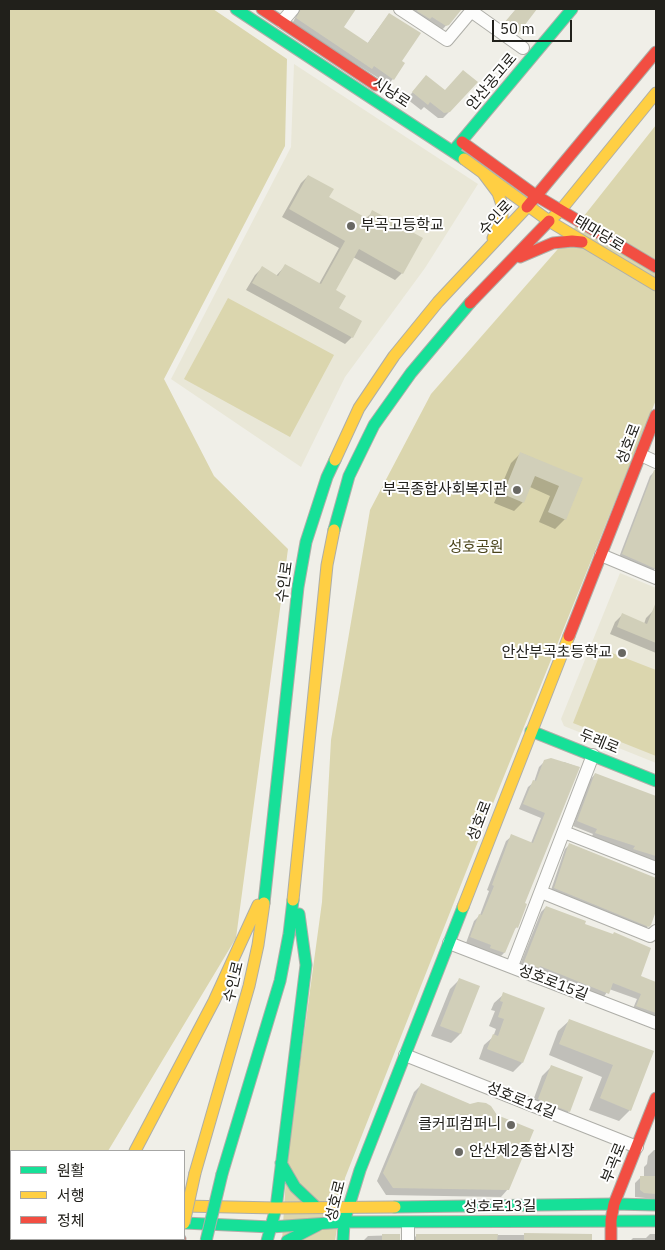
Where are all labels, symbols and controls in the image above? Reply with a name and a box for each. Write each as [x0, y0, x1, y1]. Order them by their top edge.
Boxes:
scale bar [495, 10, 575, 42]
text: 50 m [500, 19, 535, 38]
street label: 안산공고로 [463, 50, 521, 114]
street label: 시낭로 [369, 74, 413, 112]
street label: 수인로 [475, 197, 517, 239]
street label: 태마당로 [571, 212, 627, 256]
place label: 부곡고등학교 [361, 217, 444, 235]
marker: 부곡고등학교 [345, 220, 357, 232]
street label: 성호로 [613, 421, 645, 467]
place label: 부곡종합사회복지관 [383, 481, 507, 499]
marker: 부곡종합사회복지관 [511, 484, 523, 496]
park label: 성호공원 [448, 539, 504, 557]
street label: 수인로 [273, 560, 297, 604]
place label: 안산부곡초등학교 [502, 644, 612, 662]
marker: 안산부곡초등학교 [616, 647, 628, 659]
street label: 두레로 [576, 726, 622, 758]
street label: 성호로 [464, 798, 496, 844]
street label: 수인로 [220, 960, 248, 1004]
street label: 성호로15길 [516, 961, 590, 1005]
street label: 성호로14길 [484, 1079, 558, 1123]
place label: 클커피컴퍼니 [418, 1116, 501, 1134]
marker: 클커피컴퍼니 [505, 1119, 517, 1131]
street label: 부곡로 [598, 1140, 630, 1186]
place label: 안산제2종합시장 [469, 1143, 575, 1161]
marker: 안산제2종합시장 [453, 1146, 465, 1158]
legend [10, 1150, 185, 1240]
text: 원활 [57, 1161, 85, 1180]
street label: 성호로 [322, 1179, 350, 1223]
text: 서행 [57, 1186, 85, 1205]
street label: 성호로13길 [463, 1197, 537, 1217]
text: 정체 [57, 1211, 85, 1230]

